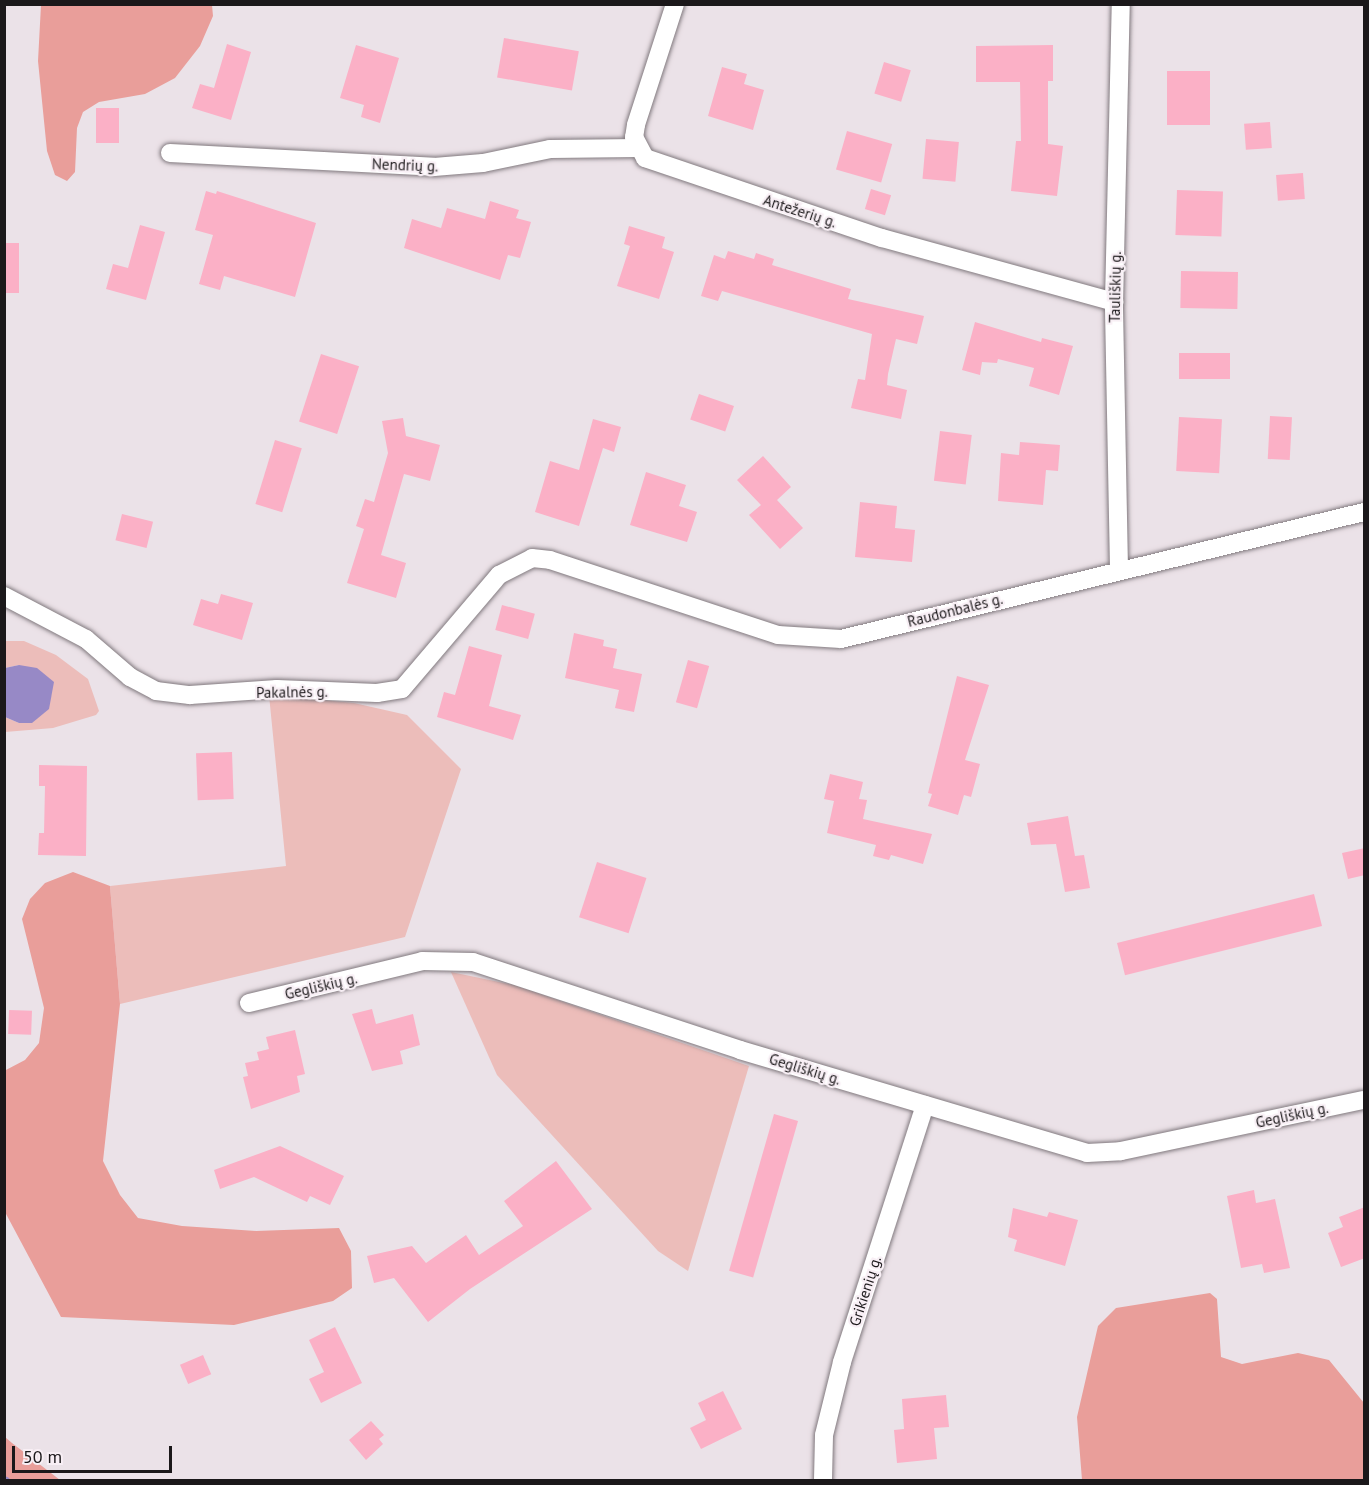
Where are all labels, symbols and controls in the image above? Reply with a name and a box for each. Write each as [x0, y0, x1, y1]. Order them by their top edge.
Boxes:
street label: Nendrių g. [371, 155, 439, 175]
street label: Antežerių g. [761, 191, 839, 231]
street label: Tauliškių g. [1105, 251, 1125, 323]
street label: Raudonbalės g. [905, 589, 1005, 631]
street label: Pakalnės g. [256, 682, 328, 702]
street label: Gegliškių g. [283, 969, 359, 1003]
street label: Gegliškių g. [767, 1050, 843, 1088]
street label: Gegliškių g. [1254, 1099, 1330, 1131]
street label: Grikienių g. [845, 1254, 885, 1328]
scale bar [15, 1434, 176, 1472]
text: 50 m [23, 1445, 62, 1468]

